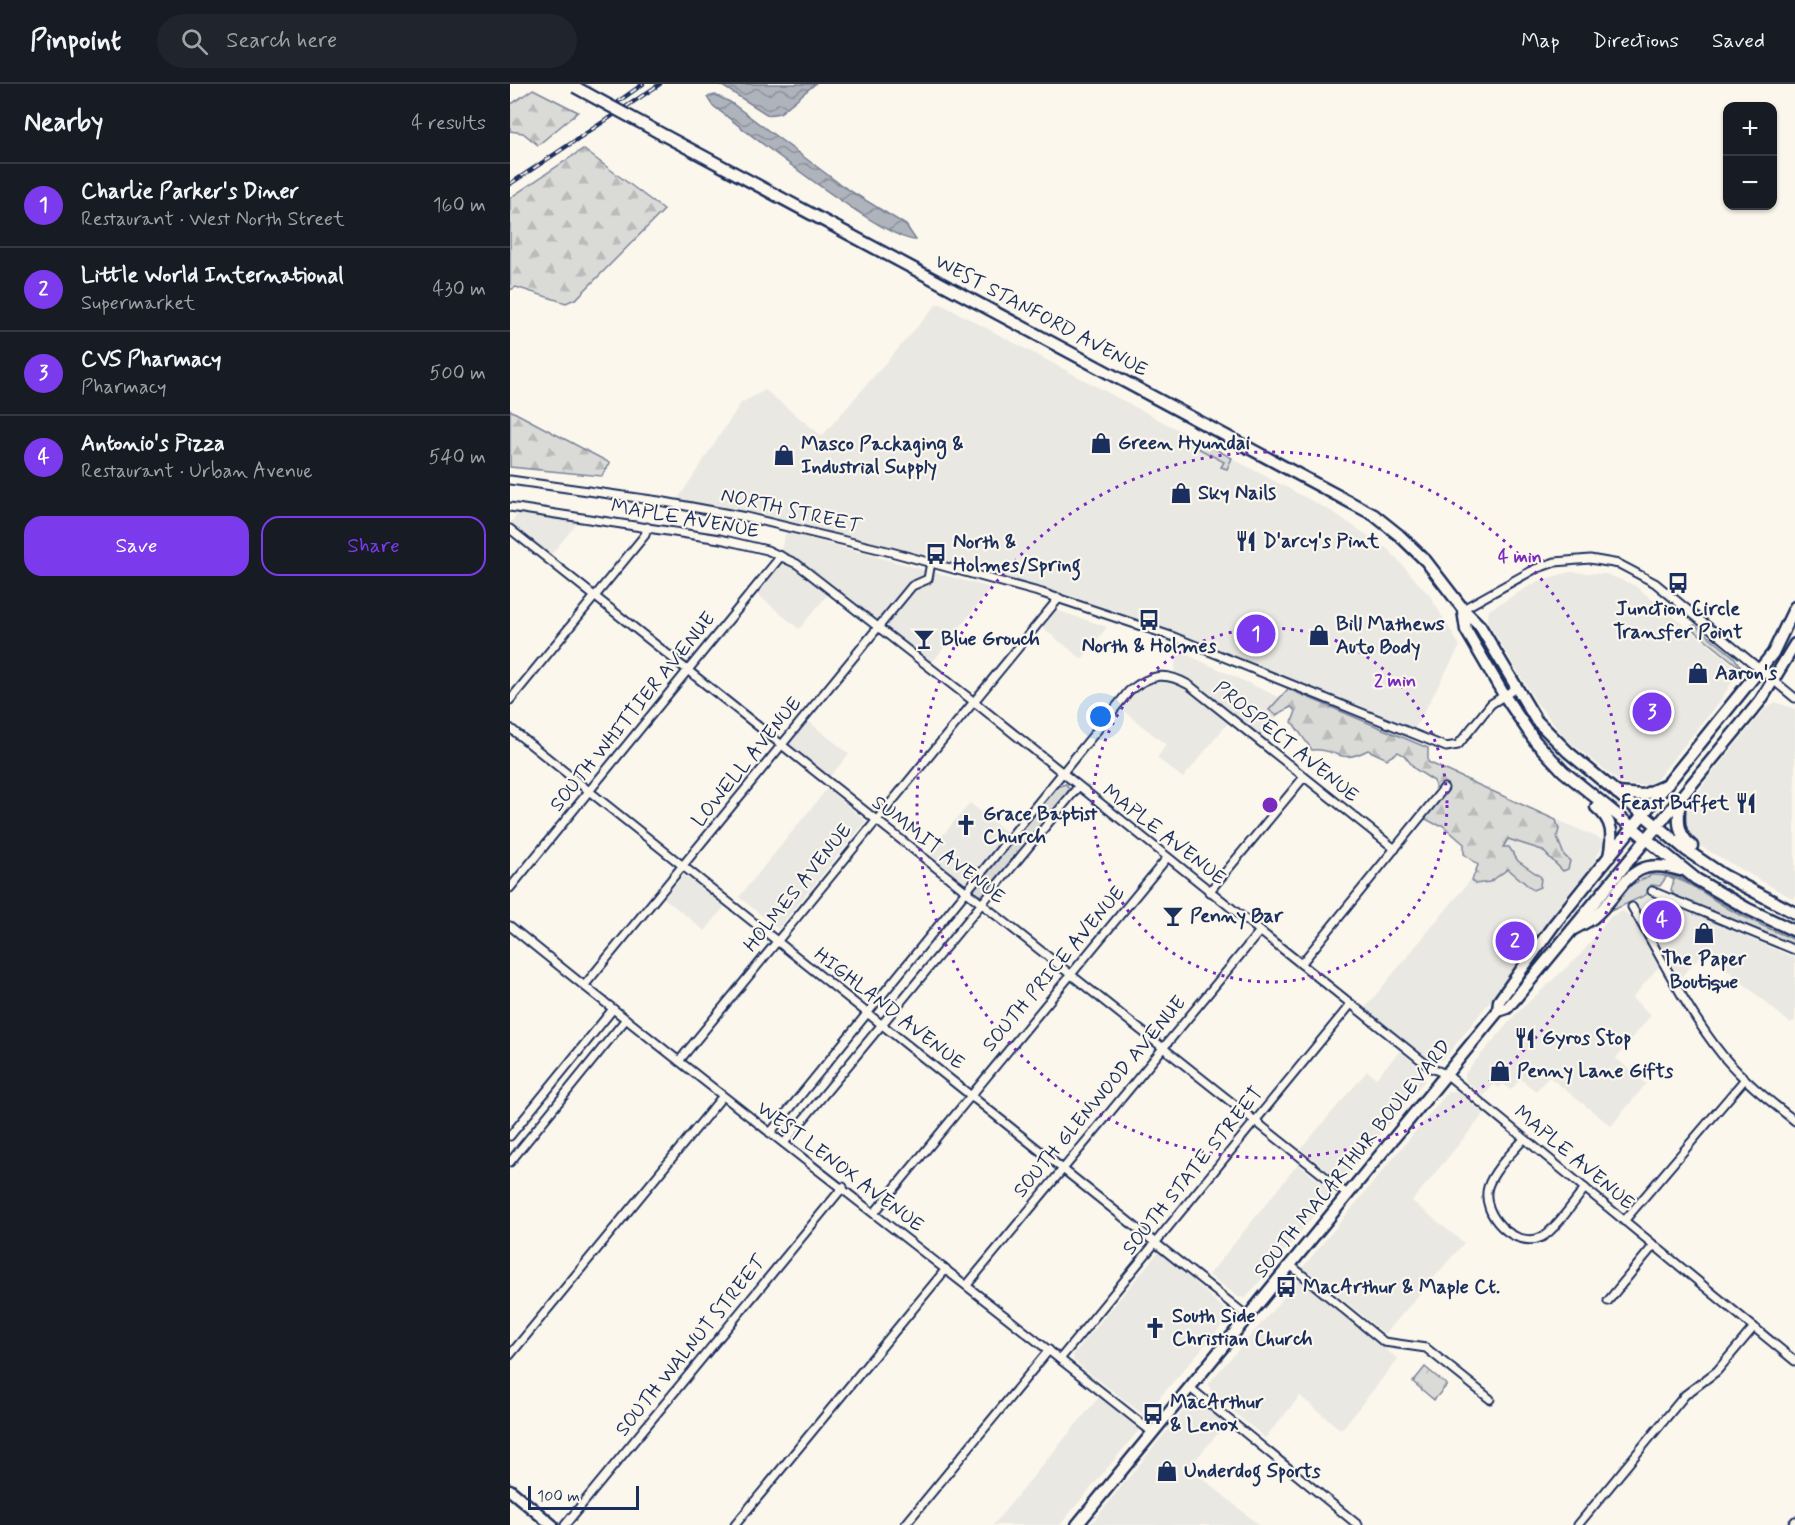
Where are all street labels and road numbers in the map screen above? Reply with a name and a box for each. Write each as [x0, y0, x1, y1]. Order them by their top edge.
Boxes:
street label: WEST STANFORD AVENUE [930, 248, 1152, 384]
street label: NORTH STREET [718, 482, 865, 541]
street label: MAPLE AVENUE [609, 493, 761, 545]
street label: SOUTH WHITTIER AVENUE [544, 607, 722, 817]
street label: PROSPECT AVENUE [1208, 675, 1364, 809]
street label: LOWELL AVENUE [686, 691, 808, 833]
street label: MAPLE AVENUE [1097, 778, 1231, 892]
street label: SUMMIT AVENUE [866, 789, 1010, 911]
street label: HOLMES AVENUE [738, 818, 858, 958]
street label: SOUTH PRICE AVENUE [976, 880, 1132, 1058]
street label: HIGHLAND AVENUE [808, 942, 970, 1076]
street label: SOUTH GLENWOOD AVENUE [1007, 990, 1193, 1204]
street label: SOUTH MACARTHUR BOULEVARD [1248, 1034, 1458, 1284]
street label: SOUTH STATE STREET [1116, 1081, 1270, 1261]
street label: WEST LENOX AVENUE [751, 1095, 929, 1239]
street label: MAPLE AVENUE [1508, 1099, 1640, 1217]
street label: SOUTH WALNUT STREET [609, 1249, 773, 1442]

